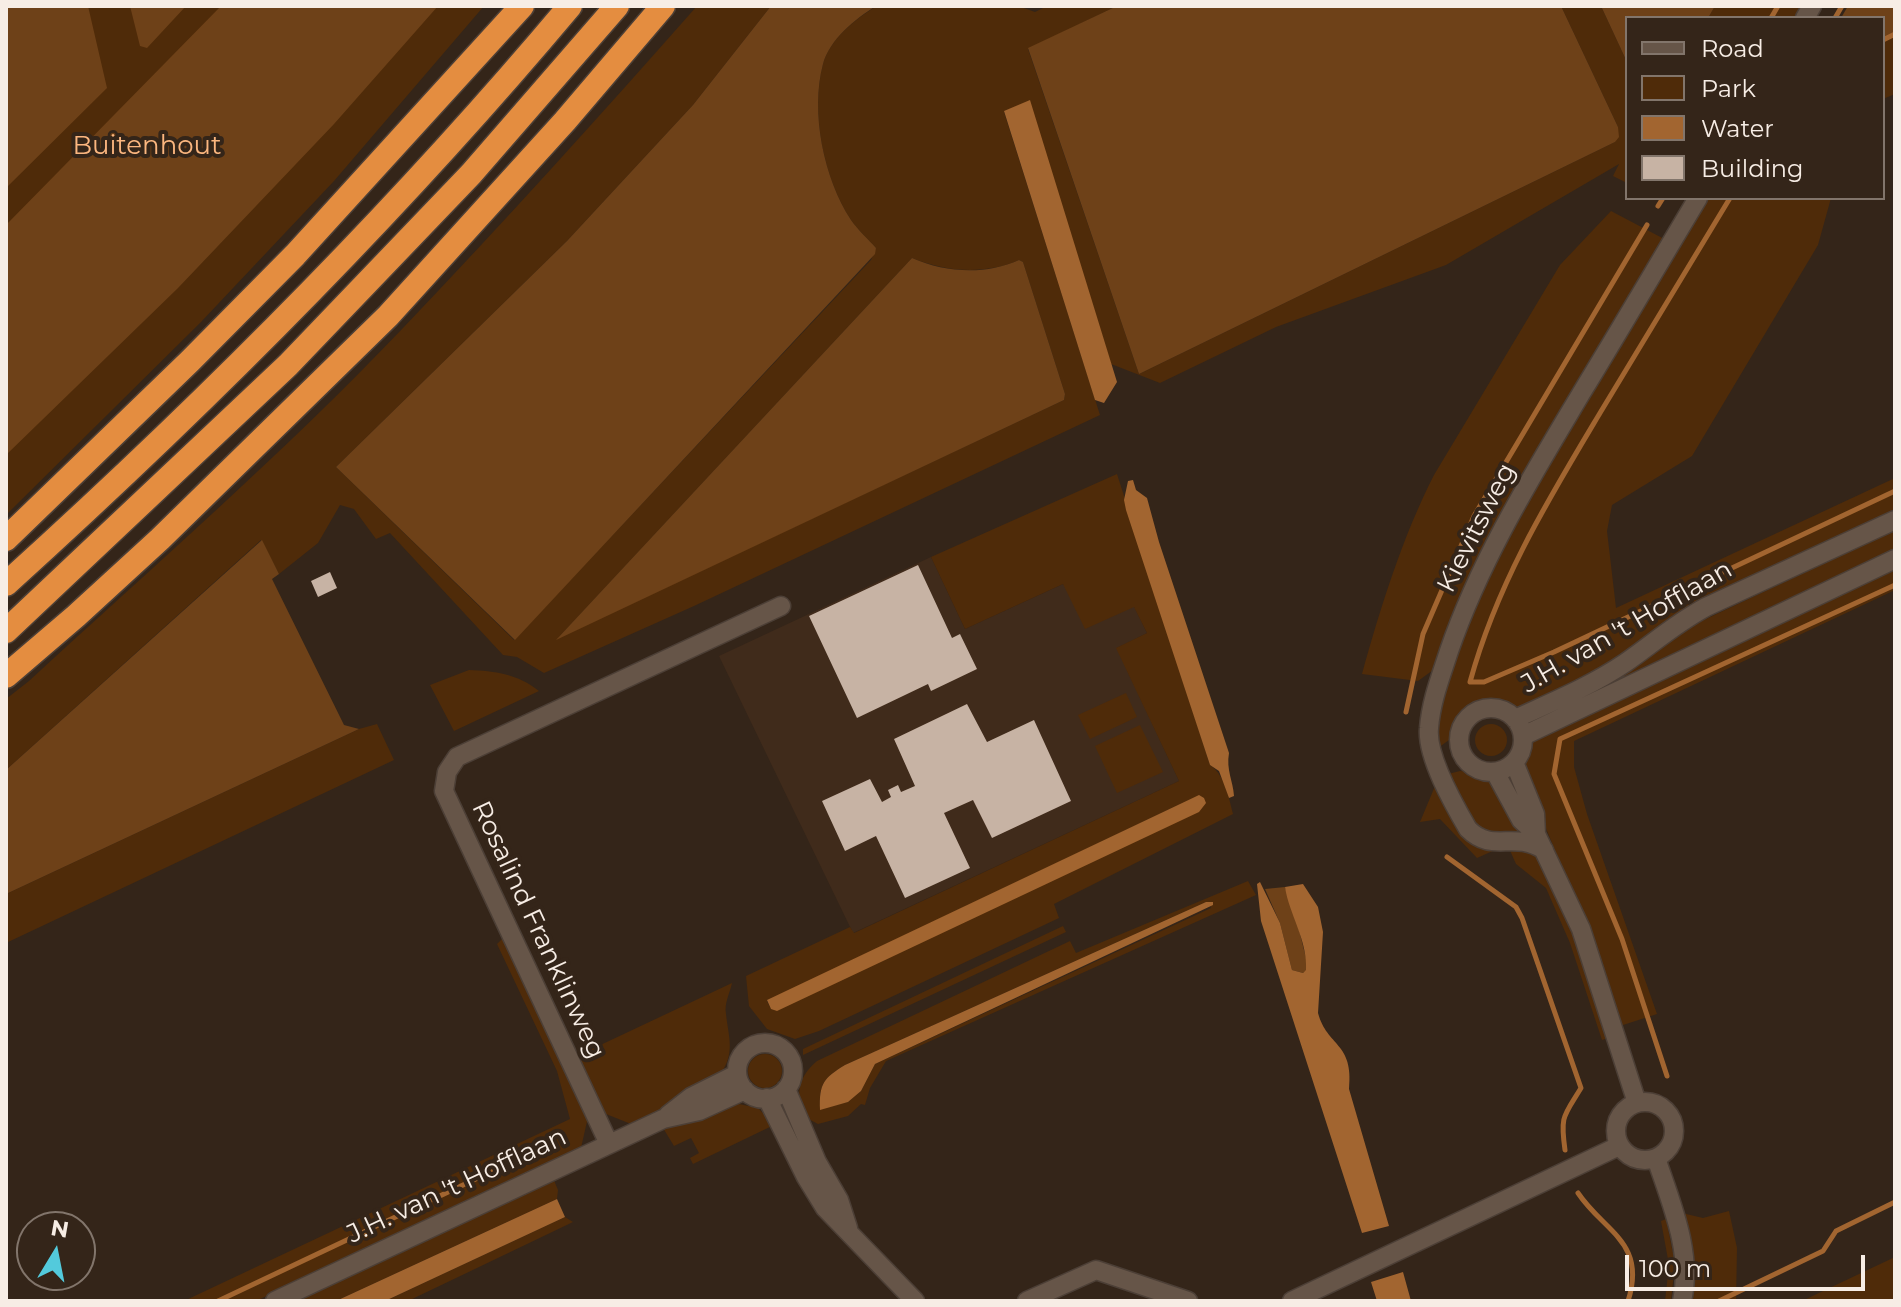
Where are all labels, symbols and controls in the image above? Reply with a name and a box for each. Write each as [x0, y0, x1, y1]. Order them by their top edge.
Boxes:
legend [1625, 16, 1885, 200]
text: Road [1701, 34, 1764, 63]
text: Park [1701, 74, 1756, 103]
text: Water [1701, 114, 1774, 143]
park label: Buitenhout [72, 130, 222, 162]
text: Building [1701, 154, 1804, 183]
street label: Kievitsweg [1431, 458, 1523, 598]
street label: J.H. van 't Hofflaan [1516, 554, 1738, 700]
street label: Rosalind Franklinweg [465, 796, 611, 1064]
street label: J.H. van 't Hofflaan [343, 1122, 571, 1250]
north arrow [16, 1211, 96, 1291]
text: N [49, 1214, 71, 1244]
scale bar [1629, 1239, 1869, 1289]
text: 100 m [1639, 1254, 1711, 1283]

